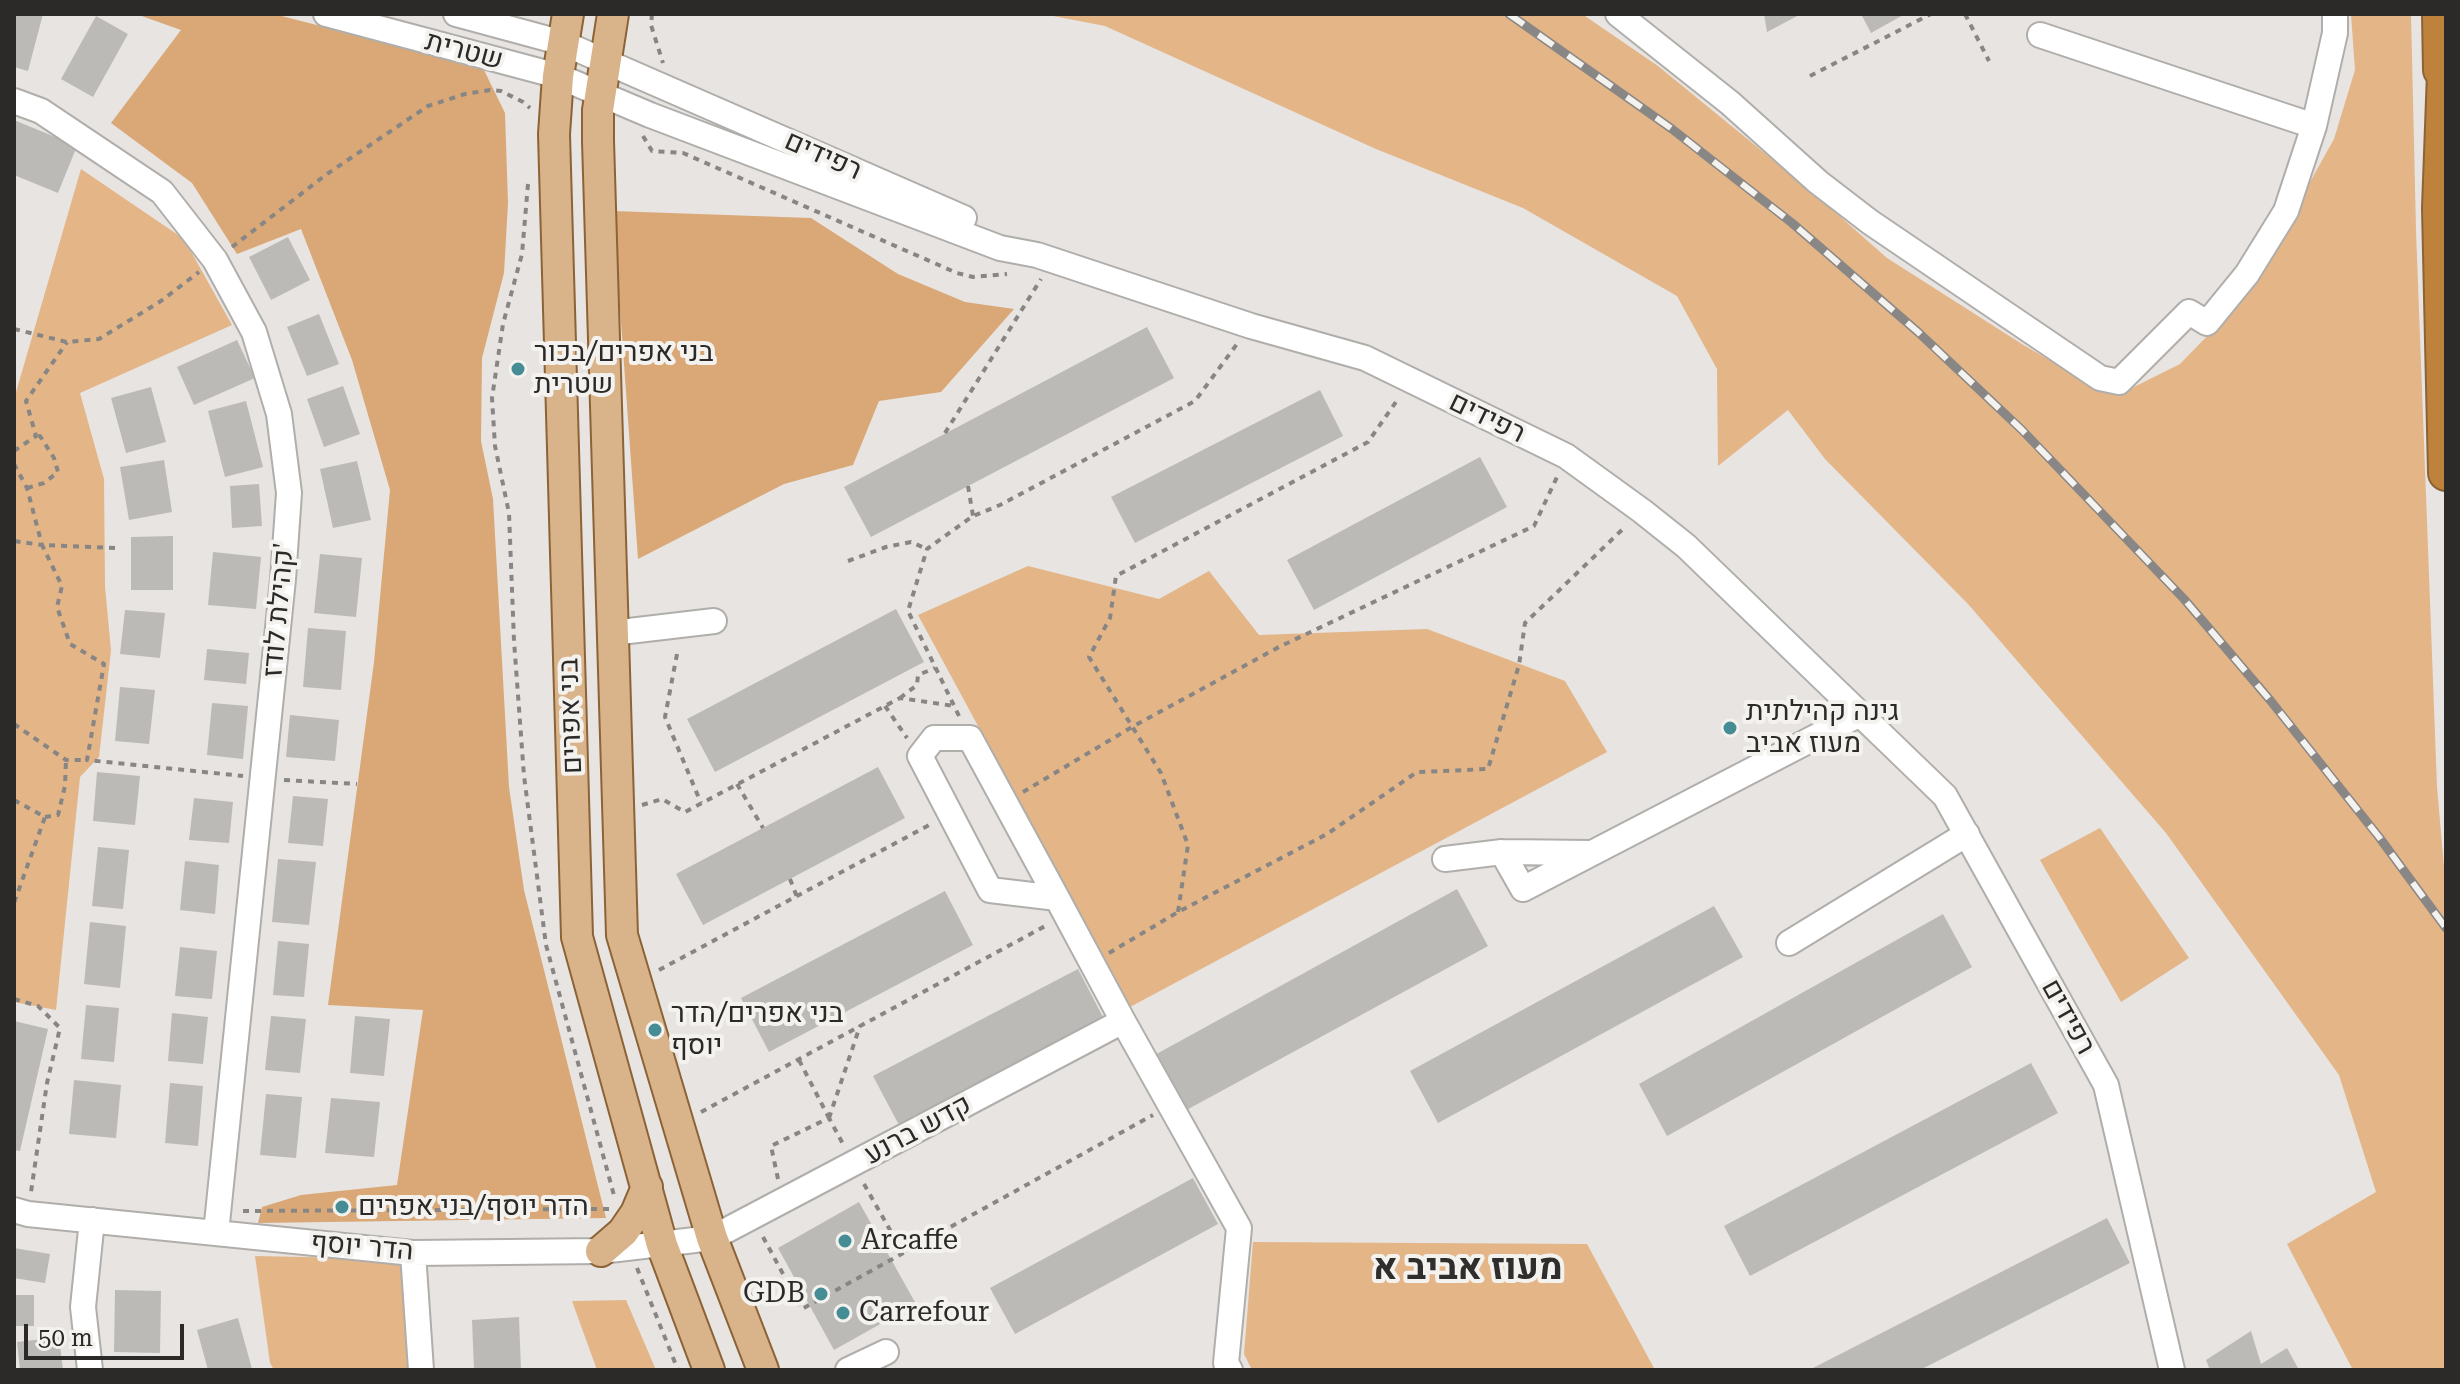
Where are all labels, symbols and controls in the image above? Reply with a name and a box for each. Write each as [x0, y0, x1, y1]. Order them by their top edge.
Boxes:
street label: שטרית [421, 25, 507, 77]
street label: רפידים [779, 124, 867, 188]
place label: בני אפרים/בכור שטרית [534, 336, 713, 402]
marker: בני אפרים/בכור שטרית [509, 360, 527, 378]
street label: רפידים [1443, 385, 1531, 451]
street label: קהילת לודז' [256, 541, 302, 679]
street label: בני אפרים [552, 657, 590, 775]
place label: גינה קהילתית מעוז אביב [1746, 695, 1899, 761]
marker: גינה קהילתית מעוז אביב [1721, 719, 1739, 737]
street label: רפידים [2034, 974, 2102, 1060]
place label: בני אפרים/הדר יוסף [671, 997, 843, 1063]
marker: בני אפרים/הדר יוסף [646, 1021, 664, 1039]
street label: קדש ברנע [859, 1088, 977, 1172]
place label: הדר יוסף/בני אפרים [358, 1190, 589, 1224]
marker: הדר יוסף/בני אפרים [333, 1198, 351, 1216]
place label: Arcaffe [861, 1224, 958, 1258]
street label: הדר יוסף [309, 1226, 415, 1268]
marker: Arcaffe [836, 1232, 854, 1250]
district label: מעוז אביב א [1373, 1246, 1563, 1290]
place label: GDB [743, 1277, 805, 1311]
marker: GDB [812, 1285, 830, 1303]
place label: Carrefour [859, 1296, 989, 1330]
marker: Carrefour [834, 1304, 852, 1322]
scale bar [28, 1308, 188, 1358]
text: 50 m [38, 1324, 93, 1352]

